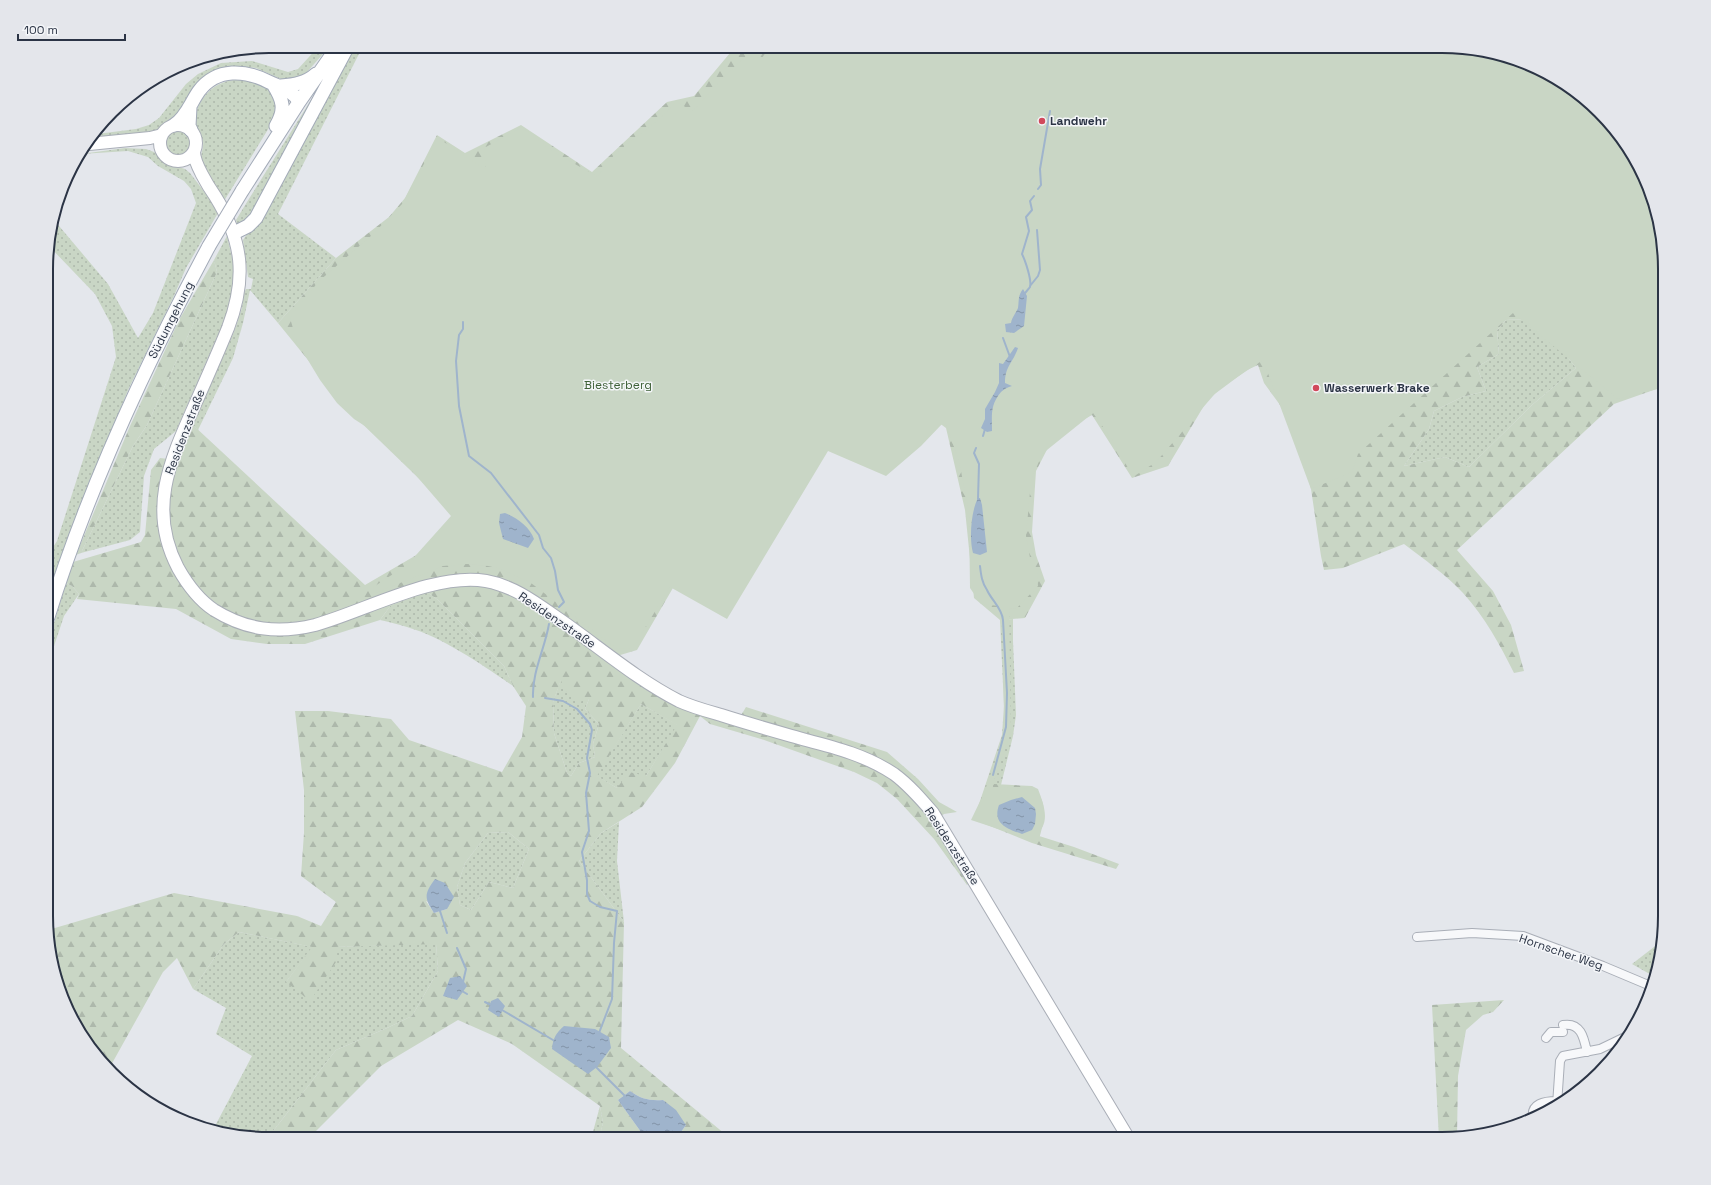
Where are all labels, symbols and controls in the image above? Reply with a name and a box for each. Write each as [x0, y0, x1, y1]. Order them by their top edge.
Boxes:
scale bar [18, 16, 125, 42]
text: 100 m [24, 22, 58, 38]
place label: Landwehr [1050, 113, 1107, 129]
marker: Landwehr [1037, 116, 1047, 126]
street label: Südumgehung [145, 279, 197, 361]
park label: Biesterberg [584, 377, 652, 393]
place label: Wasserwerk Brake [1324, 380, 1430, 396]
marker: Wasserwerk Brake [1311, 383, 1321, 393]
street label: Residenzstraße [161, 387, 209, 477]
street label: Residenzstraße [515, 588, 599, 652]
street label: Residenzstraße [921, 804, 983, 888]
street label: Hornscher Weg [1517, 930, 1605, 974]

